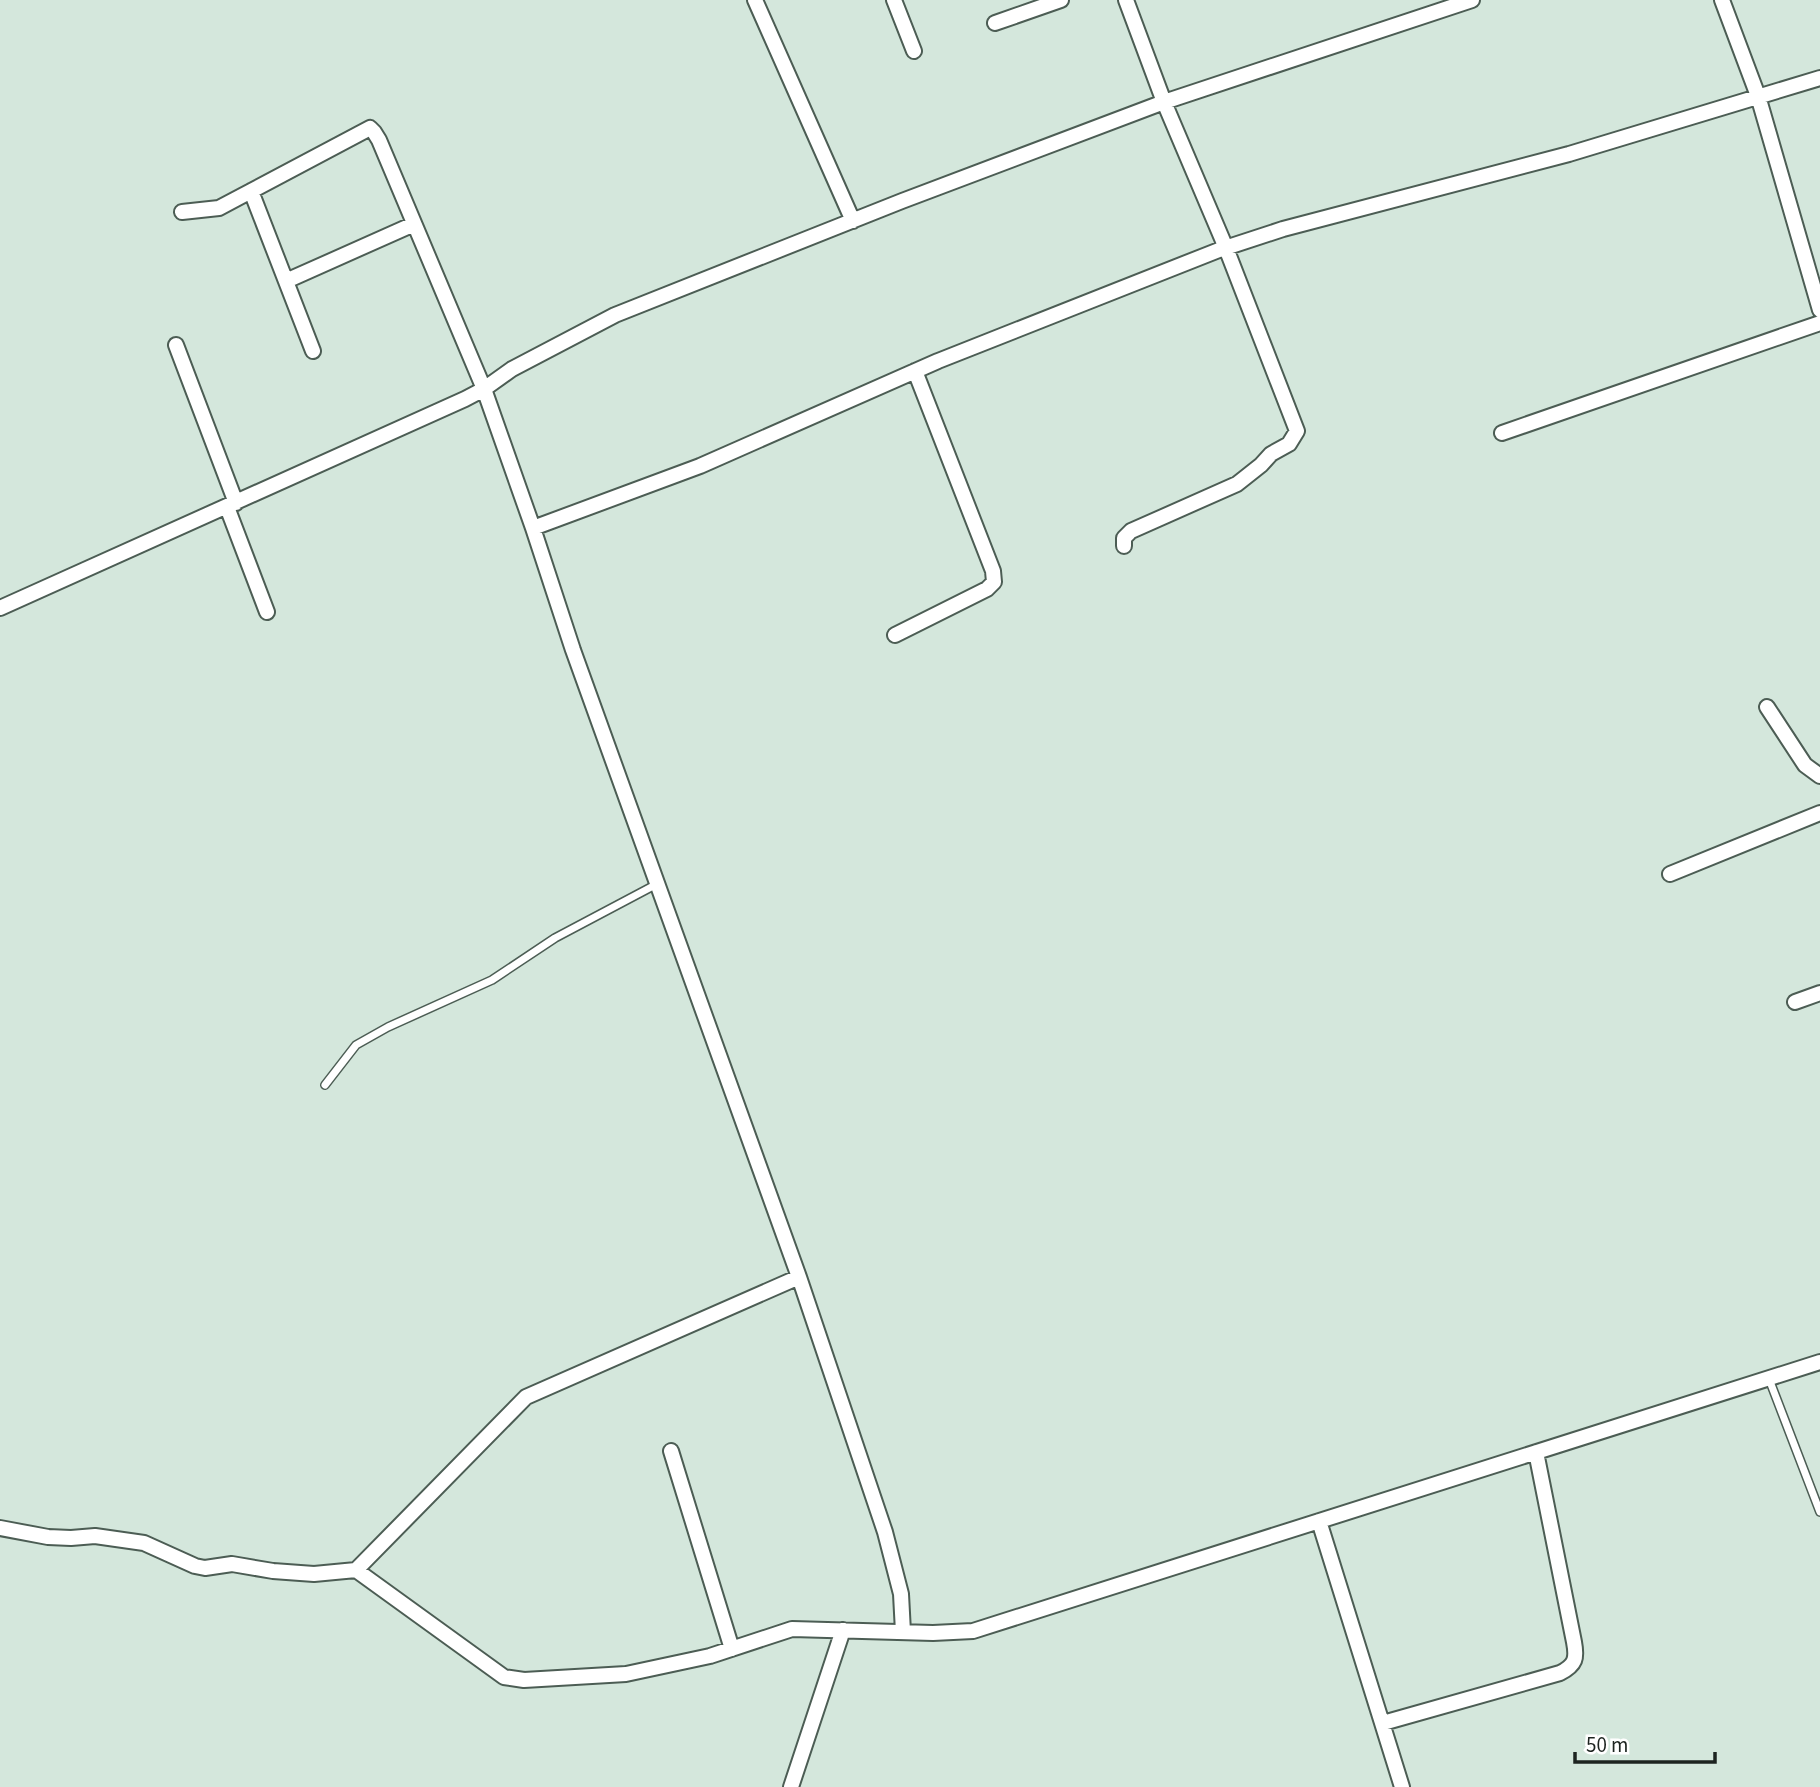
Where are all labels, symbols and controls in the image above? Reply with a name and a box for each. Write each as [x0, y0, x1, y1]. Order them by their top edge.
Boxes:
scale bar [1575, 1720, 1715, 1764]
text: 50 m [1586, 1730, 1628, 1760]

